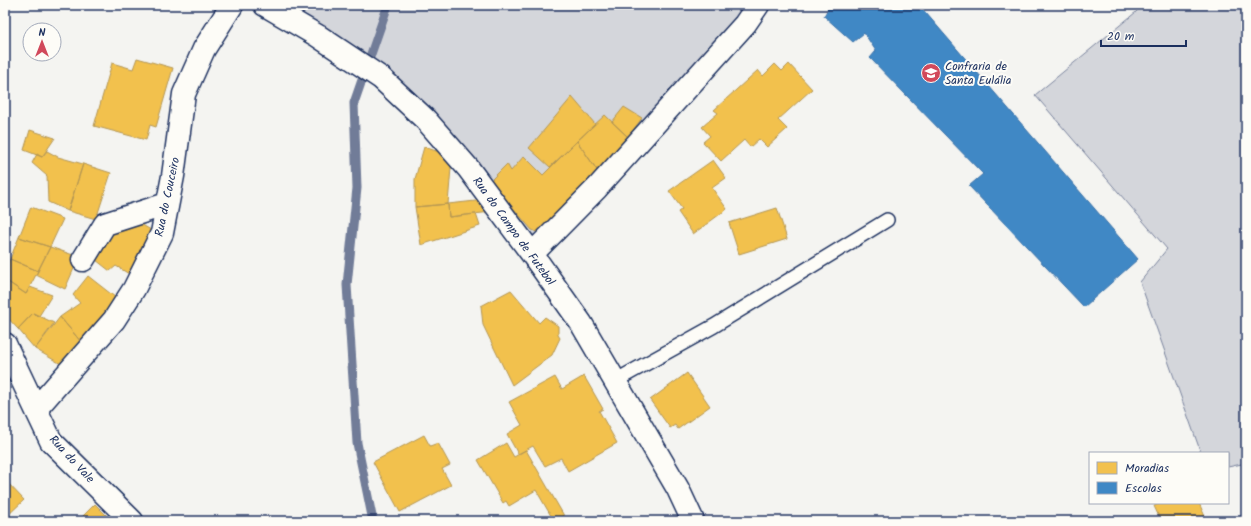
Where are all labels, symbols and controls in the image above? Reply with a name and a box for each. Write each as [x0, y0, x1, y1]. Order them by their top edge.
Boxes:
north arrow [22, 22, 62, 62]
scale bar [1101, 22, 1186, 48]
text: N [39, 24, 46, 42]
text: 20 m [1107, 27, 1135, 46]
place label: Confraria de Santa Eulália [945, 57, 1012, 90]
school or university icon: Confraria de Santa Eulália [920, 62, 942, 84]
street label: Rua do Couceiro [150, 156, 185, 239]
street label: Rua do Campo de Futebol [467, 173, 560, 290]
street label: Rua do Vale [44, 431, 99, 488]
legend [1089, 452, 1229, 504]
text: Moradias [1125, 459, 1169, 478]
text: Escolas [1125, 479, 1162, 498]

